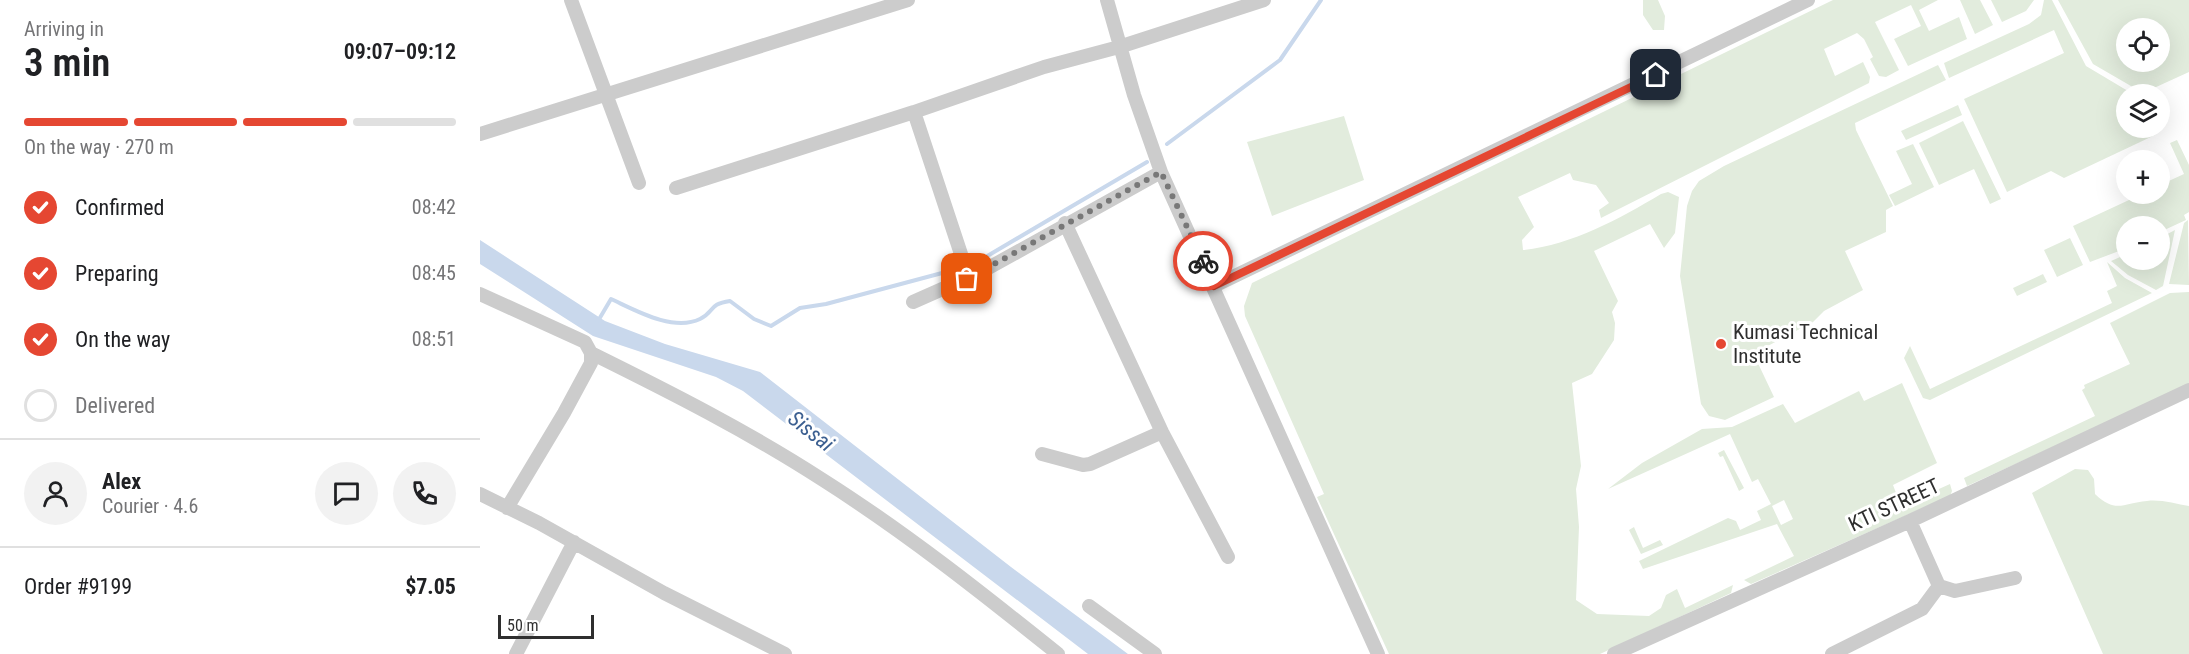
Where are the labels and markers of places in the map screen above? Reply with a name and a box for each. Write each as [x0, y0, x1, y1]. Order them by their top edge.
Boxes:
pin [1630, 49, 1681, 100]
pin [941, 253, 992, 304]
place label: Kumasi Technical Institute [1733, 320, 1878, 368]
marker: Kumasi Technical Institute [1714, 337, 1728, 351]

